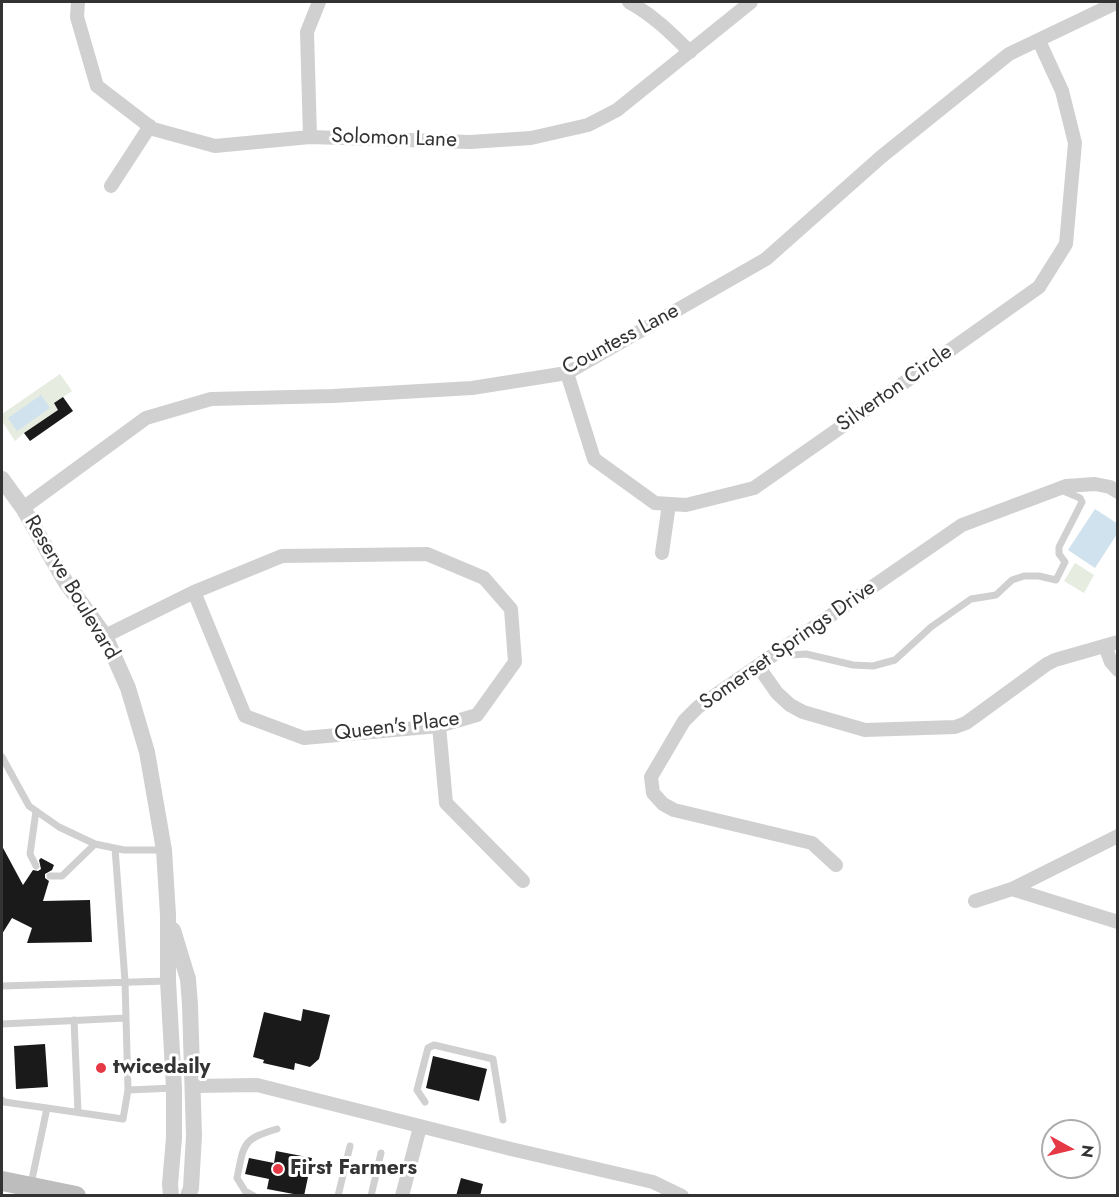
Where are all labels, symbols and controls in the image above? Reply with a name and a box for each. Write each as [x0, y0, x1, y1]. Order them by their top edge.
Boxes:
street label: Solomon Lane [331, 124, 457, 154]
street label: Countess Lane [558, 299, 684, 381]
street label: Silverton Circle [832, 340, 958, 438]
street label: Reserve Boulevard [18, 511, 124, 665]
street label: Somerset Springs Drive [695, 576, 881, 716]
street label: Queen's Place [333, 707, 461, 747]
place label: twicedaily [113, 1055, 211, 1081]
marker: twicedaily [94, 1061, 108, 1075]
north arrow [1041, 1119, 1101, 1179]
text: N [1075, 1143, 1100, 1159]
place label: First Farmers [290, 1156, 417, 1182]
marker: First Farmers [271, 1162, 285, 1176]

